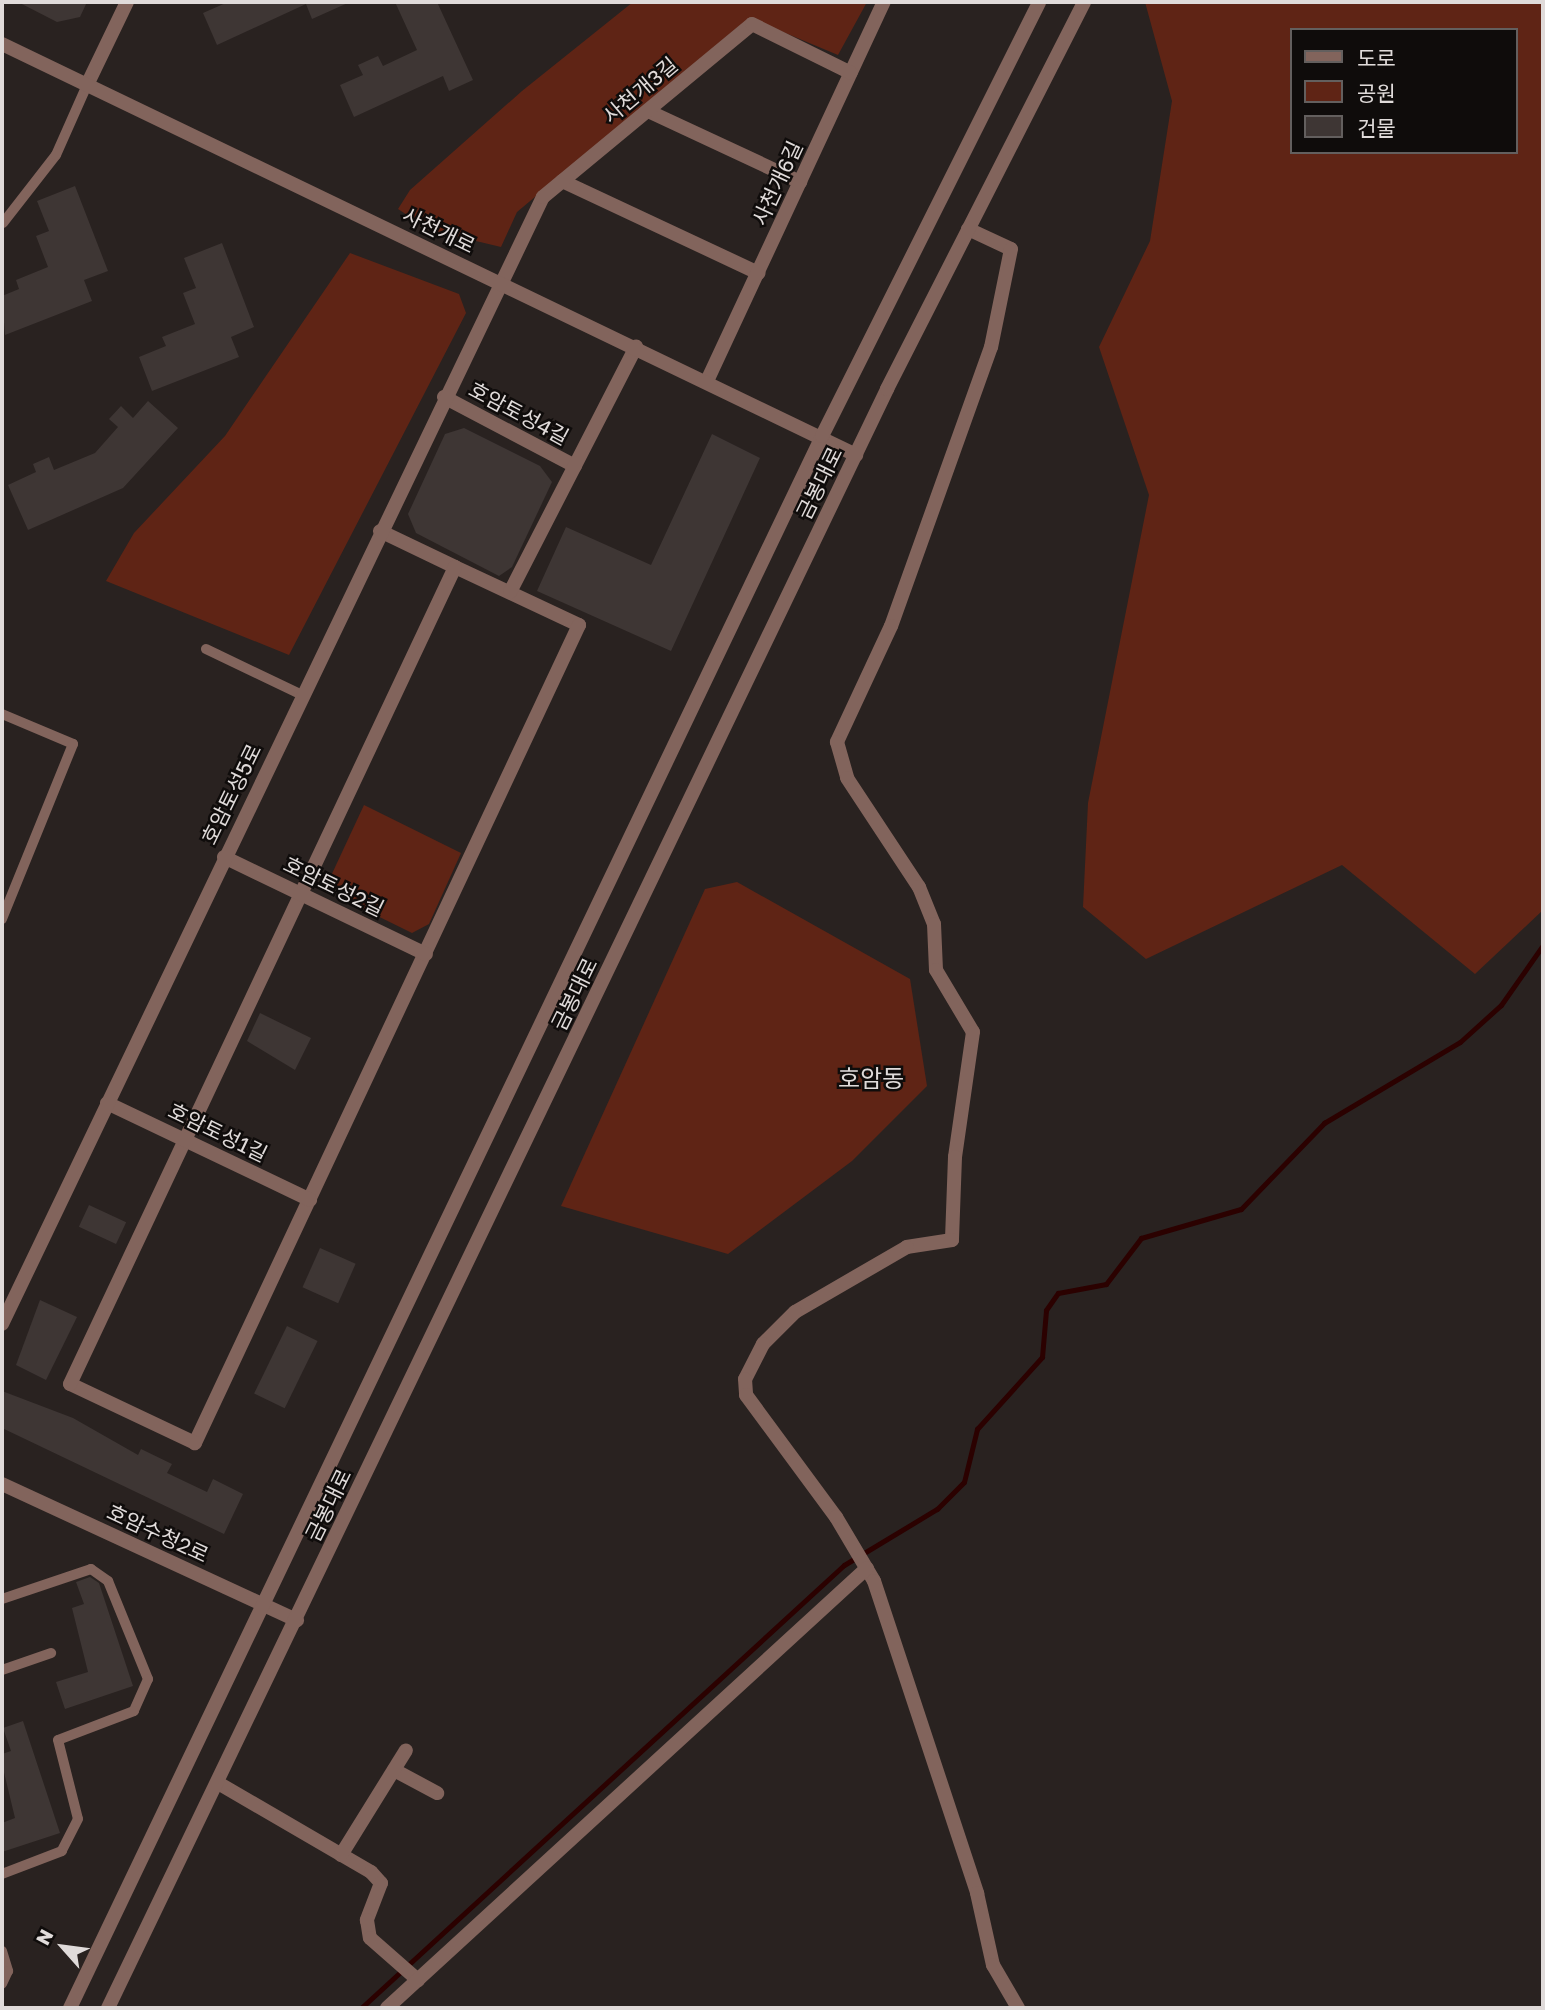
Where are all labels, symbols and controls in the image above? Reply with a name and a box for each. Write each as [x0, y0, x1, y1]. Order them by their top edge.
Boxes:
legend [1290, 28, 1517, 154]
text: 도로 [1357, 45, 1396, 71]
street label: 사천개3길 [598, 52, 682, 128]
text: 공원 [1357, 80, 1396, 106]
text: 건물 [1357, 115, 1396, 141]
street label: 사천개6길 [747, 137, 807, 229]
street label: 사천개로 [399, 202, 479, 258]
street label: 호암토성4길 [465, 376, 573, 450]
street label: 금봉대로 [791, 443, 847, 523]
street label: 호암토성5로 [196, 740, 266, 848]
street label: 호암토성2길 [280, 851, 388, 921]
street label: 금봉대로 [546, 954, 602, 1034]
district label: 호암동 [838, 1064, 904, 1092]
street label: 호암토성1길 [164, 1097, 272, 1167]
street label: 금봉대로 [300, 1465, 356, 1545]
street label: 호암수청2로 [103, 1499, 213, 1567]
north arrow [28, 1912, 98, 1982]
text: N [30, 1925, 58, 1949]

